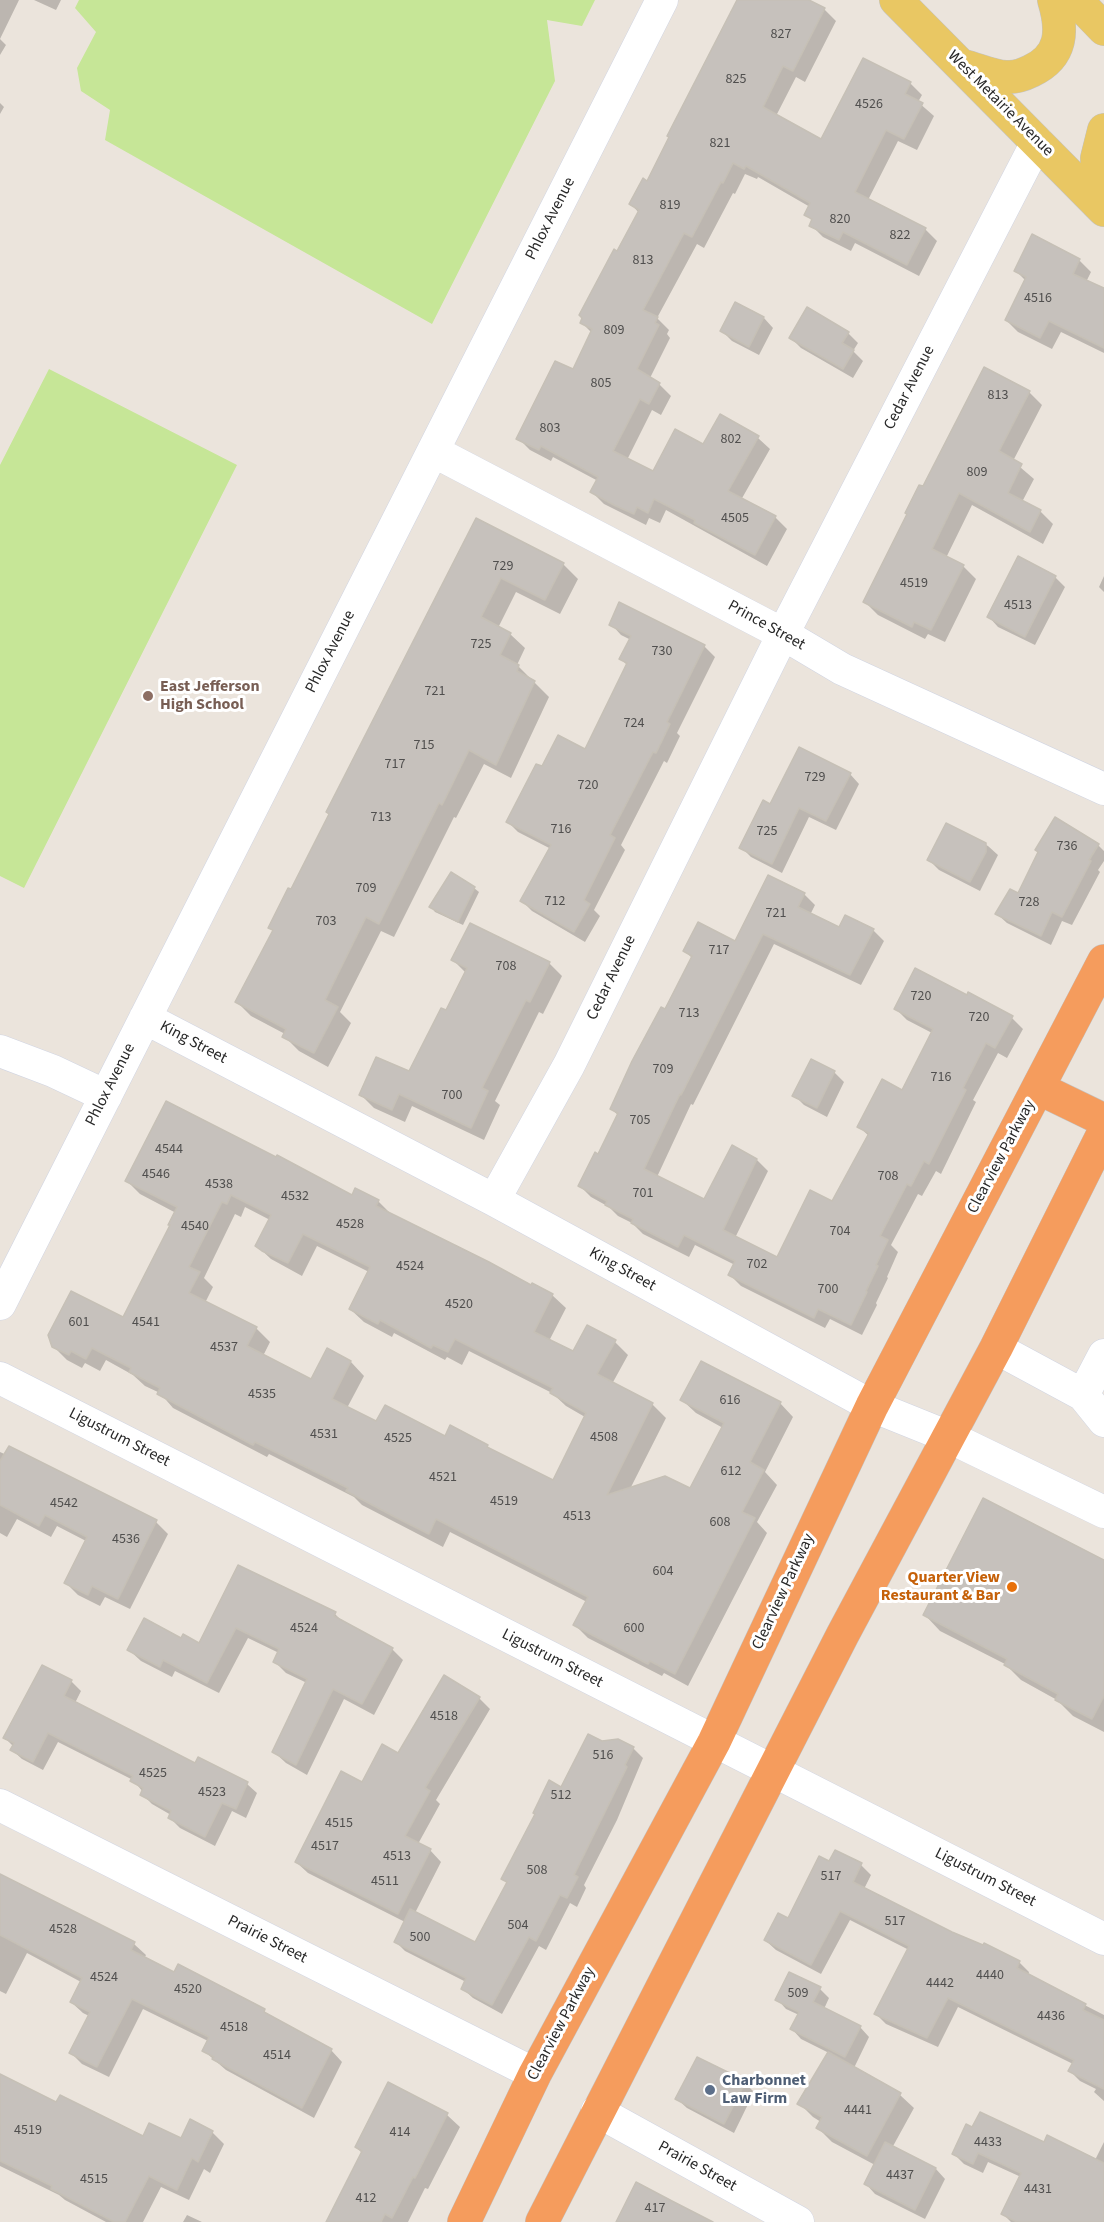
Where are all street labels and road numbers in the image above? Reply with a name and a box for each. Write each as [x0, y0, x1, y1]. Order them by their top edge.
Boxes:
street label: West Metairie Avenue [943, 47, 1057, 161]
street label: Phlox Avenue [522, 175, 580, 263]
street label: Cedar Avenue [881, 343, 939, 433]
street label: Prince Street [724, 597, 808, 655]
street label: Phlox Avenue [302, 608, 360, 696]
street label: Cedar Avenue [583, 932, 641, 1024]
street label: King Street [156, 1017, 230, 1069]
street label: Phlox Avenue [82, 1041, 140, 1129]
street label: Clearview Parkway [964, 1097, 1040, 1217]
street label: King Street [585, 1244, 659, 1296]
street label: Ligustrum Street [65, 1404, 173, 1472]
street label: Clearview Parkway [749, 1531, 819, 1653]
street label: Ligustrum Street [498, 1625, 606, 1693]
street label: Ligustrum Street [931, 1844, 1039, 1912]
street label: Prairie Street [224, 1912, 310, 1968]
street label: Clearview Parkway [524, 1964, 600, 2084]
street label: Prairie Street [654, 2138, 740, 2196]

